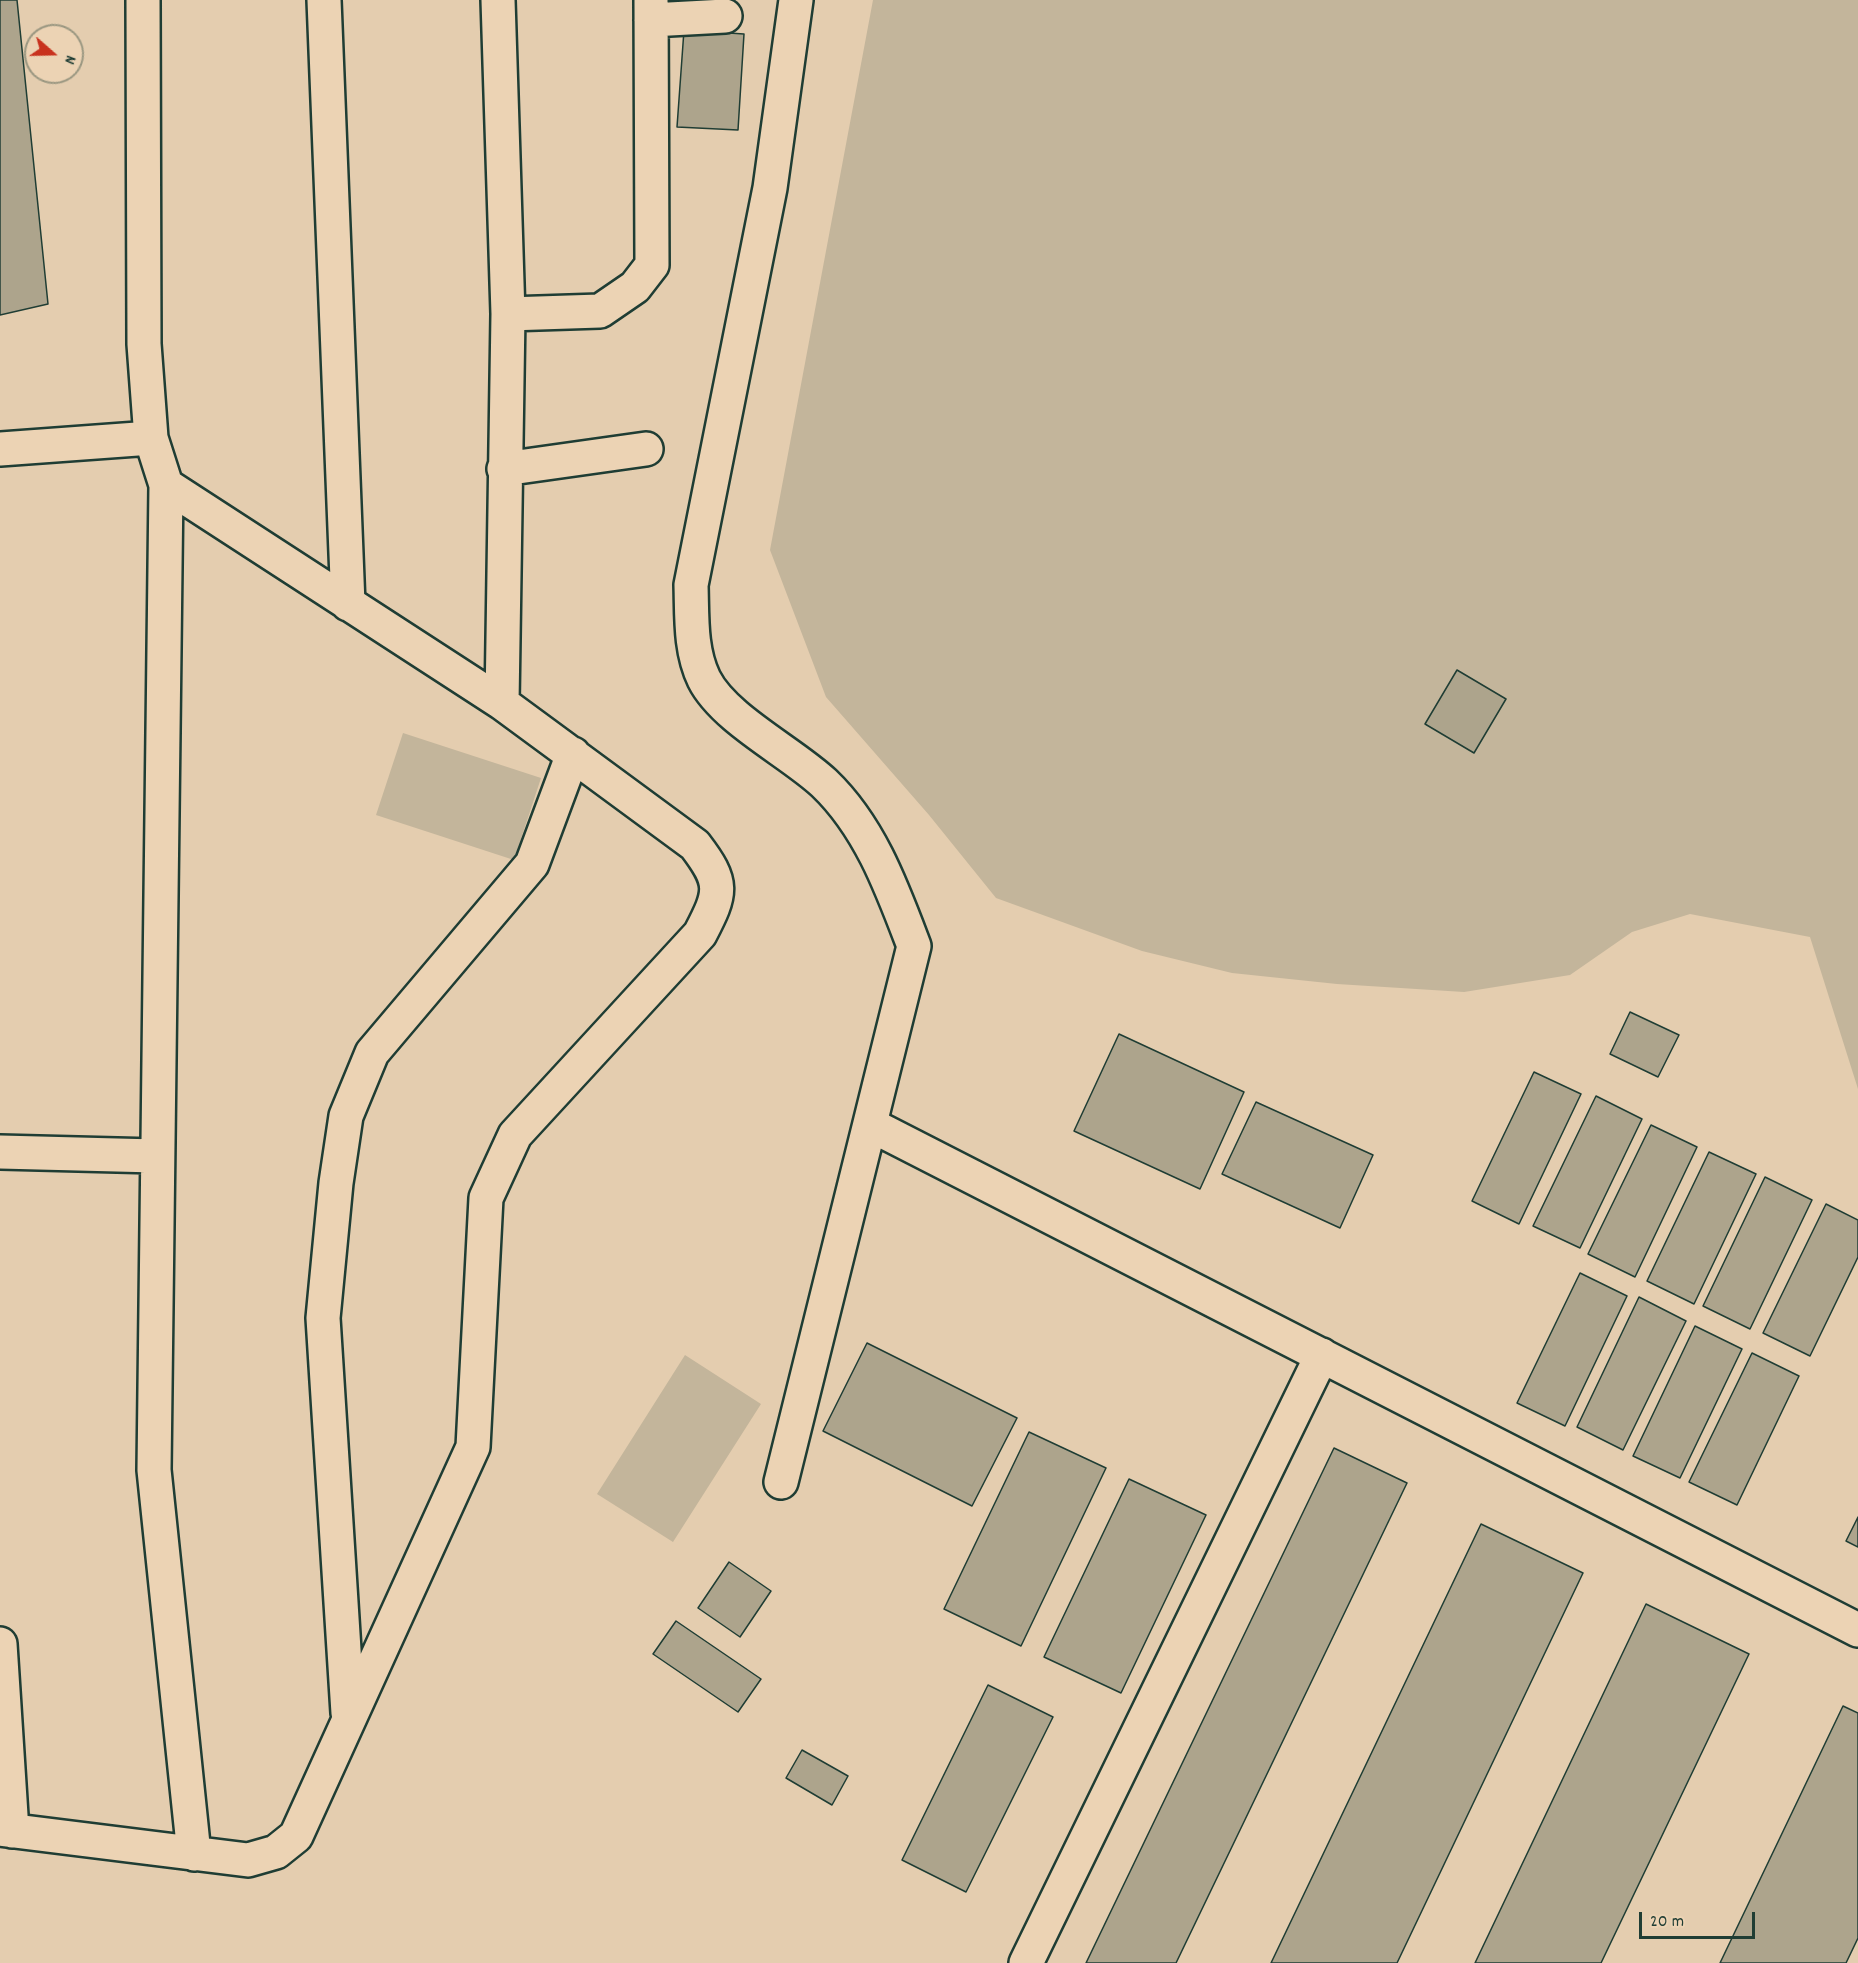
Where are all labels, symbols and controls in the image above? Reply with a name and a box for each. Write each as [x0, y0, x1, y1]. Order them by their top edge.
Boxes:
north arrow [24, 24, 84, 84]
text: N [57, 52, 82, 67]
scale bar [1642, 1900, 1758, 1938]
text: 20 m [1650, 1910, 1684, 1935]

